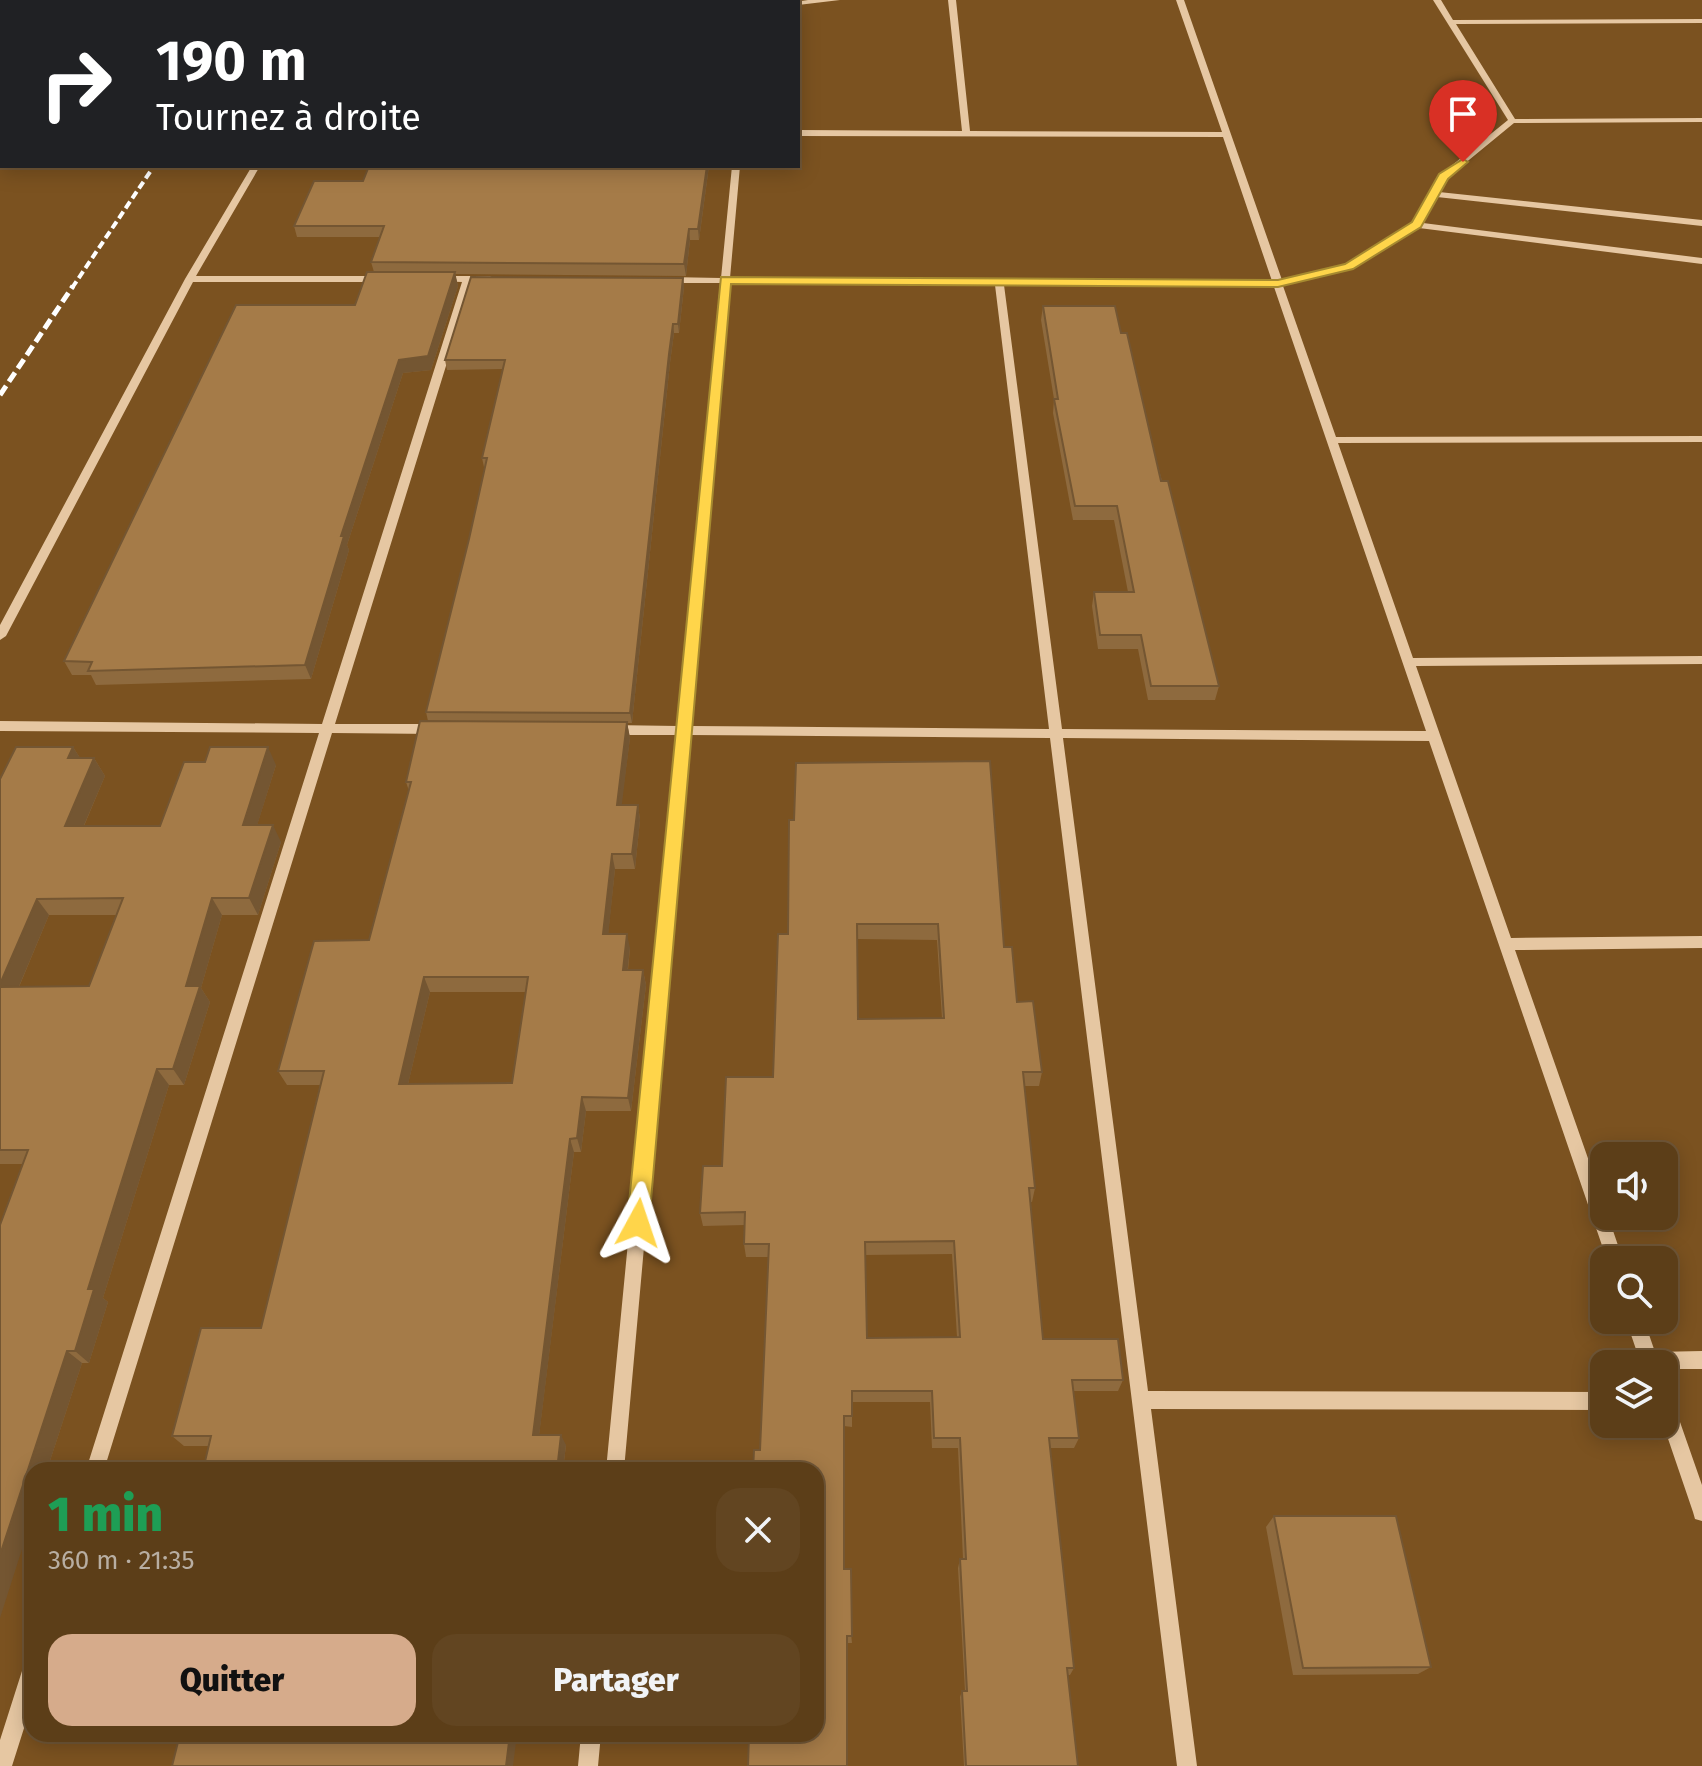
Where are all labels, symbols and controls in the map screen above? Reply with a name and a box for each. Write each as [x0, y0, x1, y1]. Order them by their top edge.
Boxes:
text: 190 m [156, 28, 307, 95]
icon: right [24, 32, 128, 136]
pin [1429, 80, 1497, 162]
icon: arrive [1441, 92, 1485, 136]
text: Tournez à droite [156, 96, 421, 140]
map controls [1590, 1142, 1678, 1438]
button: sound [1590, 1142, 1678, 1230]
position arrow [596, 1181, 680, 1265]
button: search [1590, 1246, 1678, 1334]
button: layers [1590, 1350, 1678, 1438]
text: 1 min [48, 1486, 163, 1544]
button: close [716, 1488, 800, 1572]
text: 360 m · 21:35 [48, 1545, 194, 1576]
button: Quitter [48, 1634, 416, 1726]
button: Partager [432, 1634, 800, 1726]

